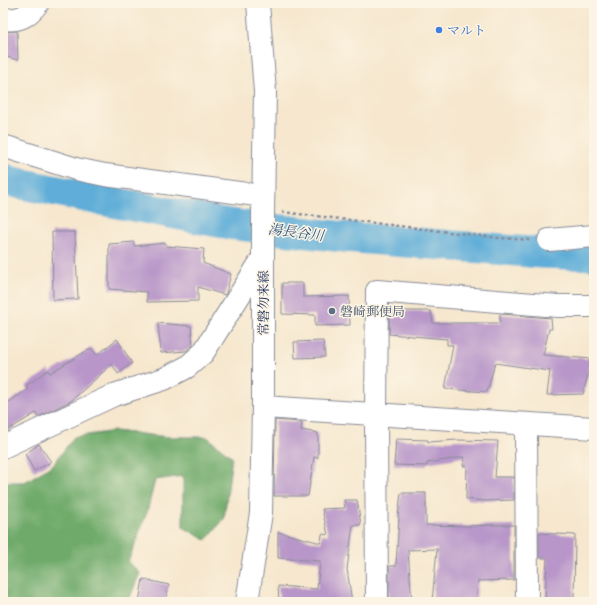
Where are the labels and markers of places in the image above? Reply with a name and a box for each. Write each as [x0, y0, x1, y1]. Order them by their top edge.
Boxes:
place label: マルト [447, 23, 486, 39]
marker: マルト [434, 25, 444, 35]
place label: 磐崎郵便局 [340, 304, 405, 320]
marker: 磐崎郵便局 [327, 306, 337, 316]

